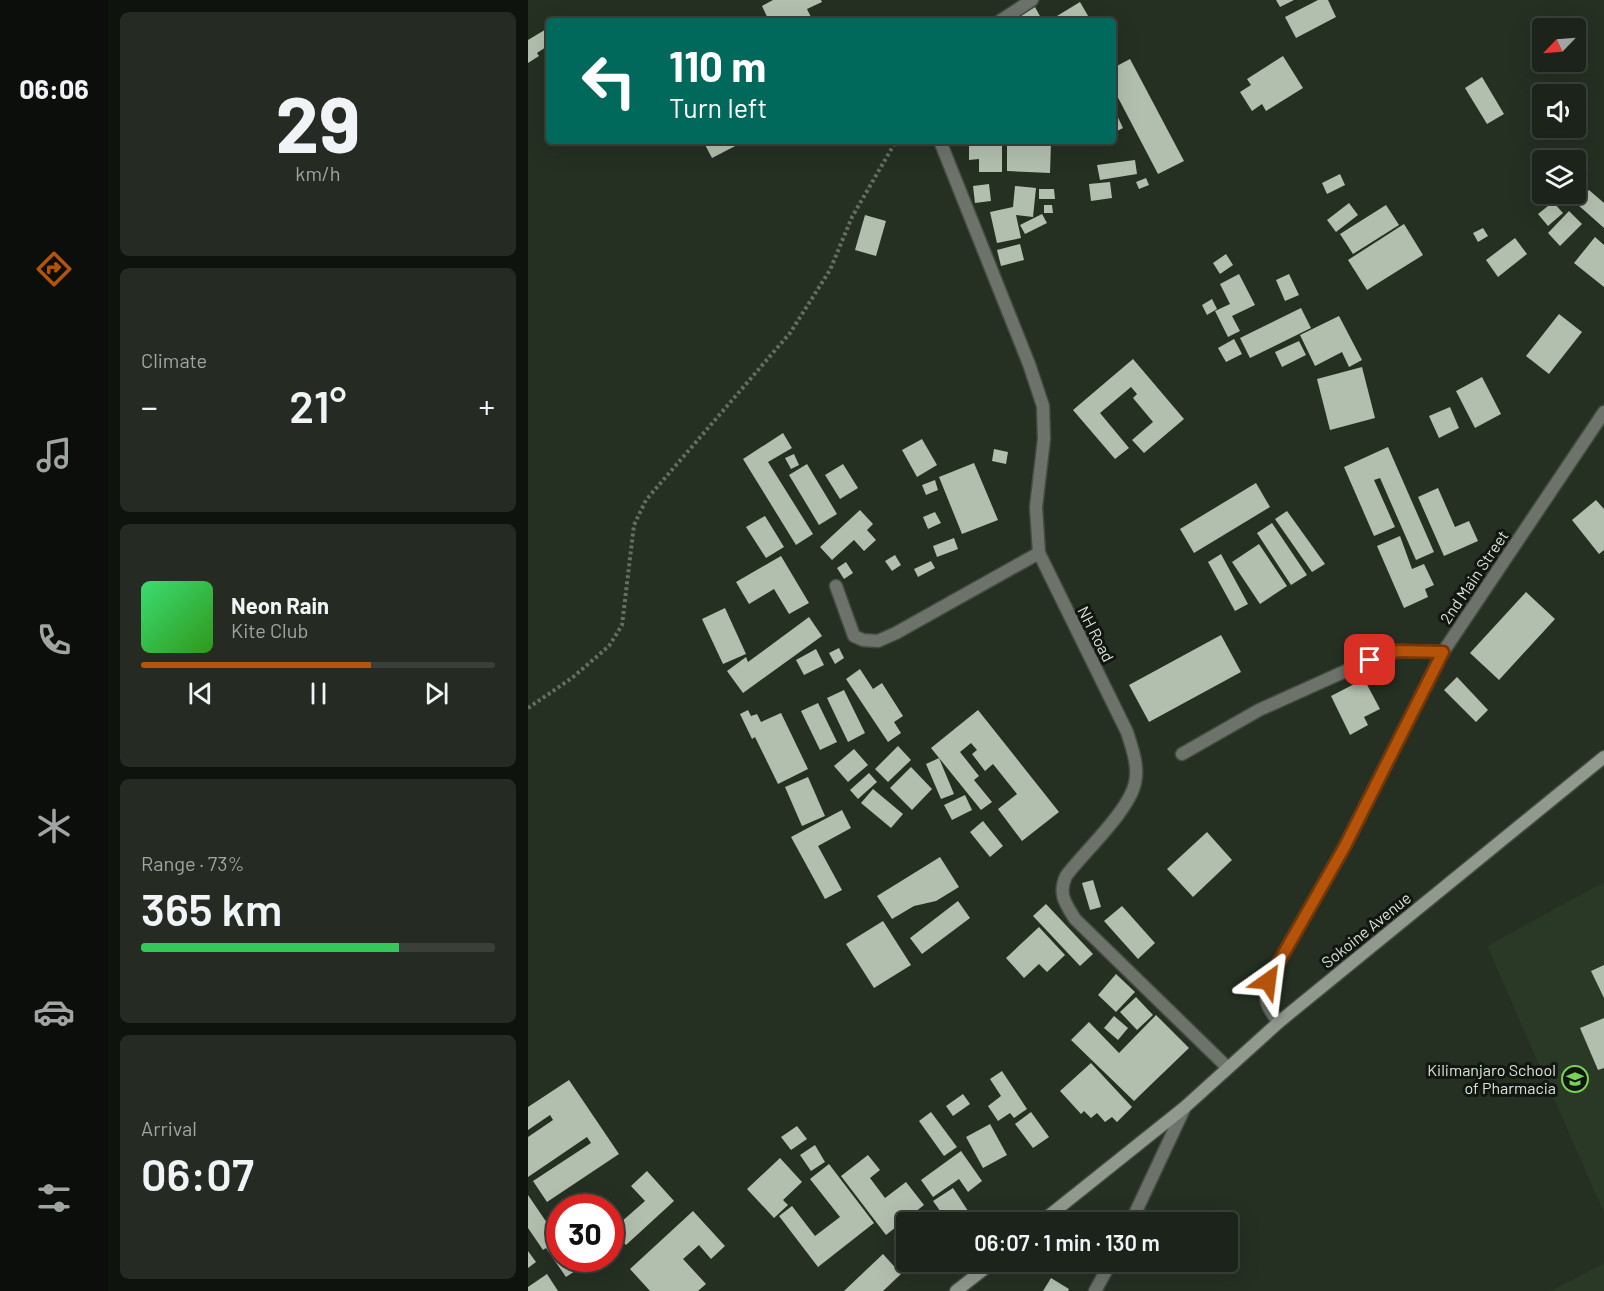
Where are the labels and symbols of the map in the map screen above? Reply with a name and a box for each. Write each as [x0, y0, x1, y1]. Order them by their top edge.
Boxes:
north arrow [1532, 18, 1586, 72]
street label: 2nd Main Street [1435, 527, 1512, 627]
street label: NH Road [1074, 603, 1118, 665]
pin [1344, 634, 1395, 685]
street label: Sokoine Avenue [1317, 888, 1414, 972]
position arrow [1236, 949, 1300, 1013]
place label: Kilimanjaro School of Pharmacia [1427, 1060, 1556, 1097]
school or university icon: Kilimanjaro School of Pharmacia [1560, 1064, 1590, 1094]
speed limit sign: 30 [546, 1194, 624, 1272]

